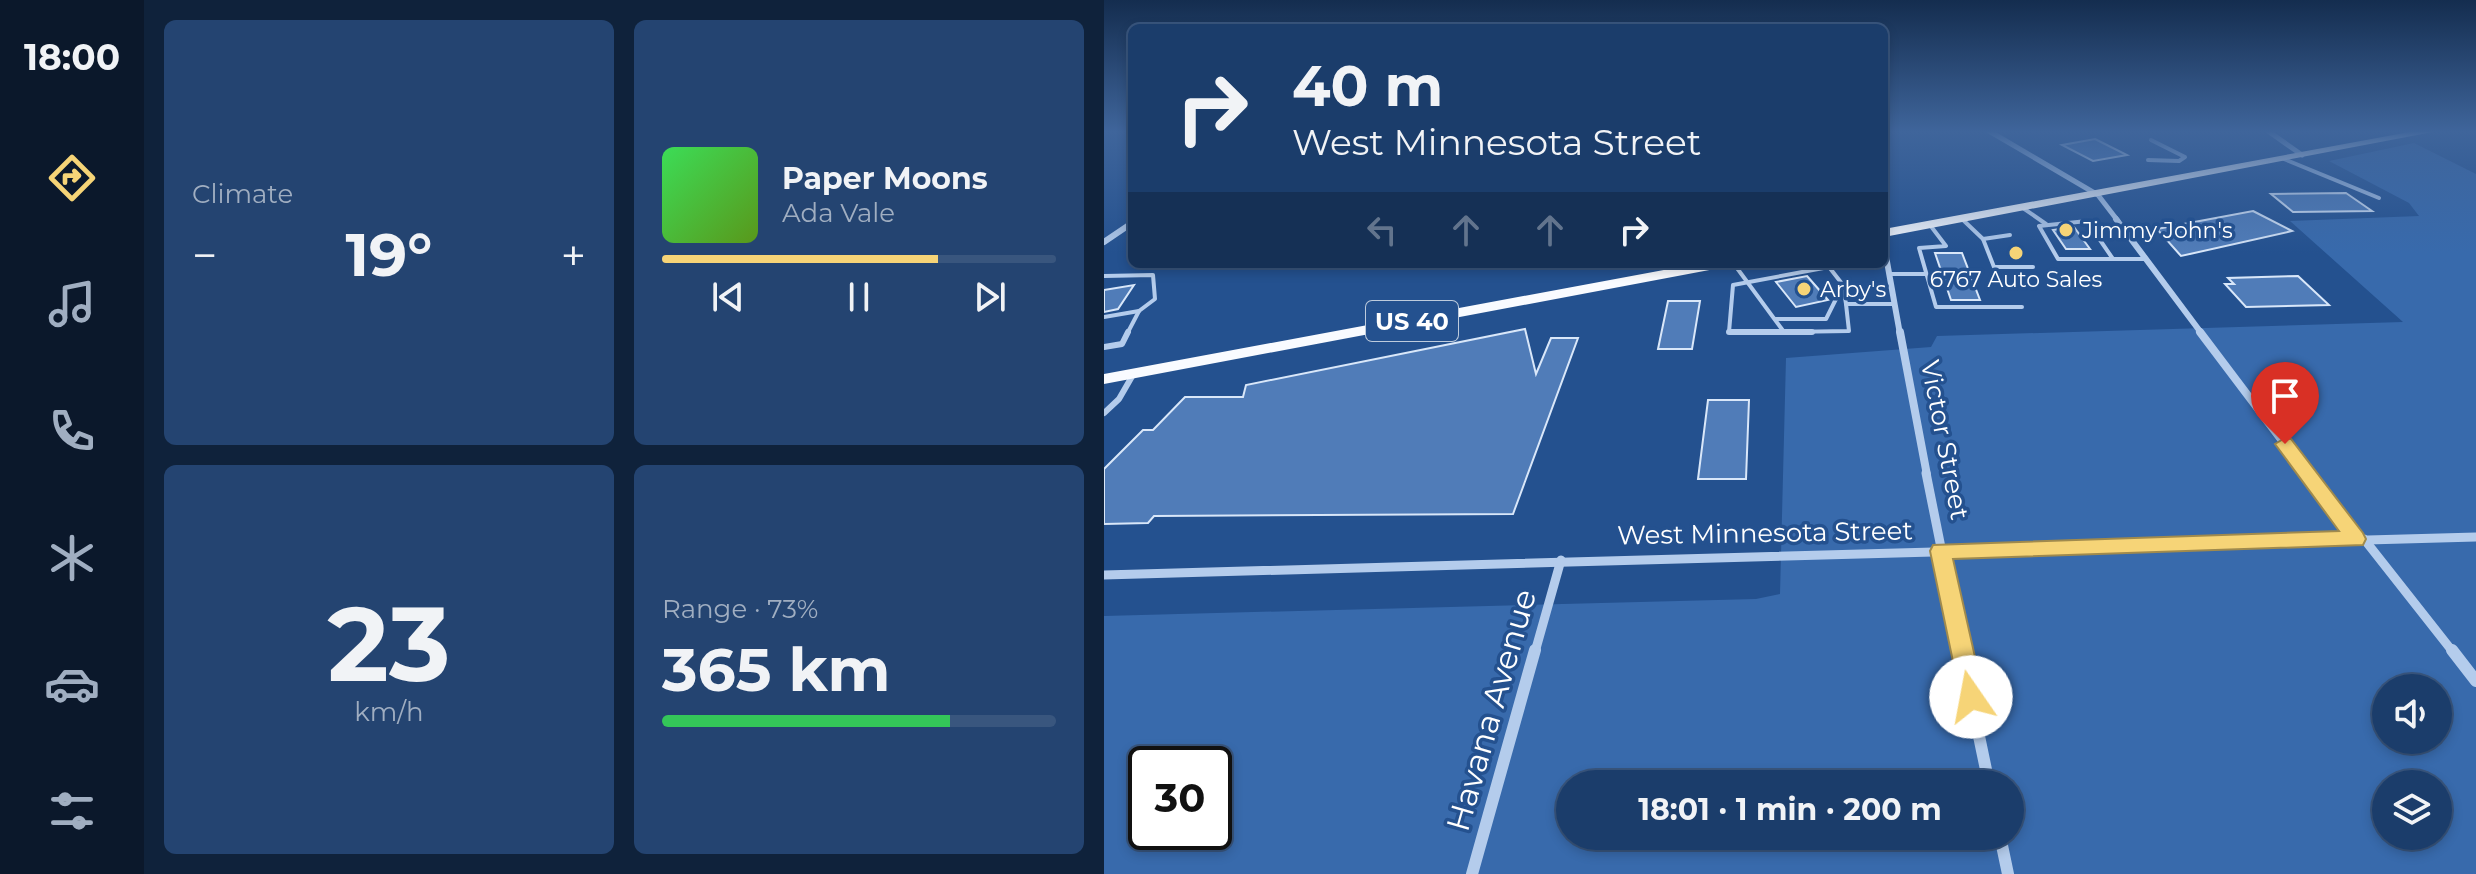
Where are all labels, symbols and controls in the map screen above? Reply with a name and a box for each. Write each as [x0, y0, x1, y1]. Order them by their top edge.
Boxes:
text: 18:00 [24, 35, 120, 79]
text: 40 m [1292, 52, 1443, 120]
icon: right [1160, 56, 1264, 160]
text: West Minnesota Street [1292, 120, 1701, 164]
icon: directions [44, 150, 100, 206]
text: Paper Moons [782, 160, 988, 197]
text: Climate [192, 178, 293, 210]
text: Ada Vale [782, 197, 895, 229]
icon: left [1360, 208, 1404, 252]
icon: ahead [1444, 208, 1488, 252]
icon: ahead [1528, 208, 1572, 252]
icon: right [1612, 208, 1656, 252]
place label: Jimmy John's [2081, 217, 2233, 244]
text: 19° [346, 218, 432, 291]
marker: Jimmy John's [2057, 221, 2075, 239]
text: − [192, 228, 217, 282]
text: + [561, 228, 586, 282]
marker: 6767 Auto Sales [2007, 244, 2025, 262]
place label: 6767 Auto Sales [1930, 266, 2103, 293]
icon: previous [706, 275, 750, 319]
icon: pause [837, 275, 881, 319]
icon: next [968, 275, 1012, 319]
icon: music [44, 276, 100, 332]
place label: Arby's [1820, 276, 1886, 303]
marker: Arby's [1795, 280, 1813, 298]
road number: US 40 [1366, 301, 1458, 341]
street label: Victor Street [1914, 358, 1976, 522]
pin [2251, 362, 2319, 444]
icon: arrive [2263, 374, 2307, 418]
icon: phone [44, 403, 100, 459]
street label: West Minnesota Street [1617, 514, 1913, 552]
icon: climate [44, 530, 100, 586]
text: 23 [328, 580, 450, 707]
street label: Havana Avenue [1438, 585, 1544, 835]
text: Range · 73% [662, 593, 818, 625]
text: 365 km [662, 633, 890, 706]
position arrow [1929, 655, 2013, 739]
icon: car [44, 656, 100, 712]
map controls [2372, 674, 2452, 850]
button: sound [2372, 674, 2452, 754]
text: km/h [354, 696, 424, 728]
speed limit sign: 30 [1128, 746, 1232, 850]
button: layers [2372, 770, 2452, 850]
icon: filters [44, 783, 100, 839]
text: 18:01 · 1 min · 200 m [1638, 791, 1942, 828]

